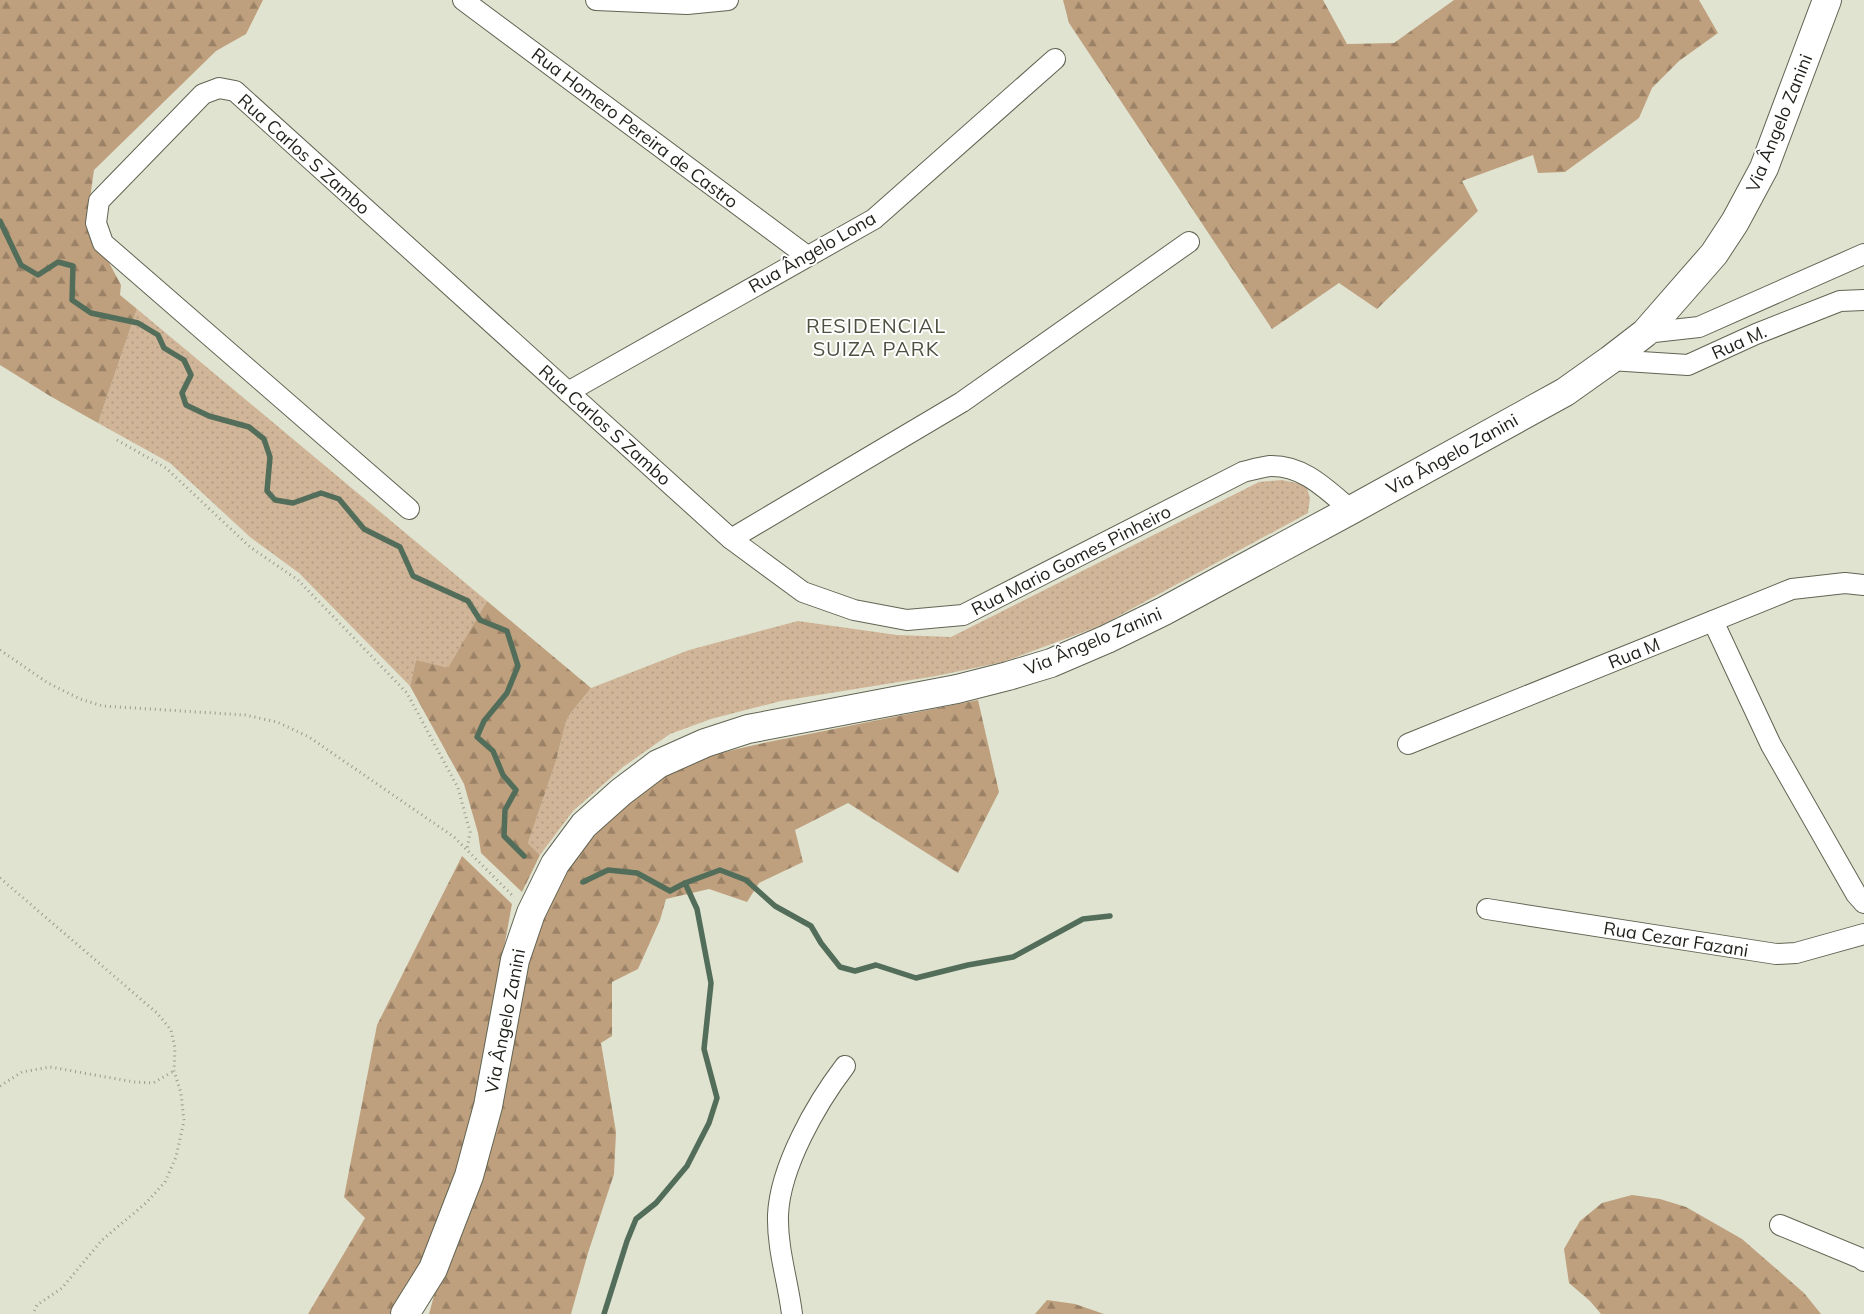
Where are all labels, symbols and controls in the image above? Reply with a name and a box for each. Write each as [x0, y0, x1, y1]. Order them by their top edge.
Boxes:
street label: Rua Homero Pereira de Castro [527, 43, 743, 213]
street label: Via Ângelo Zanini [1741, 51, 1817, 195]
street label: Rua Carlos S Zambo [233, 89, 375, 219]
street label: Rua Ângelo Lona [744, 206, 880, 298]
district label: RESIDENCIAL SUIZA PARK [806, 313, 946, 361]
street label: Rua M. [1708, 320, 1770, 364]
street label: Rua Carlos S Zambo [534, 360, 676, 490]
street label: Via Ângelo Zanini [1382, 408, 1522, 500]
street label: Rua Mario Gomes Pinheiro [967, 500, 1175, 620]
street label: Via Ângelo Zanini [1021, 602, 1165, 680]
street label: Rua M [1605, 632, 1663, 674]
street label: Rua Cezar Fazani [1602, 916, 1750, 962]
street label: Via Ângelo Zanini [480, 947, 530, 1095]

